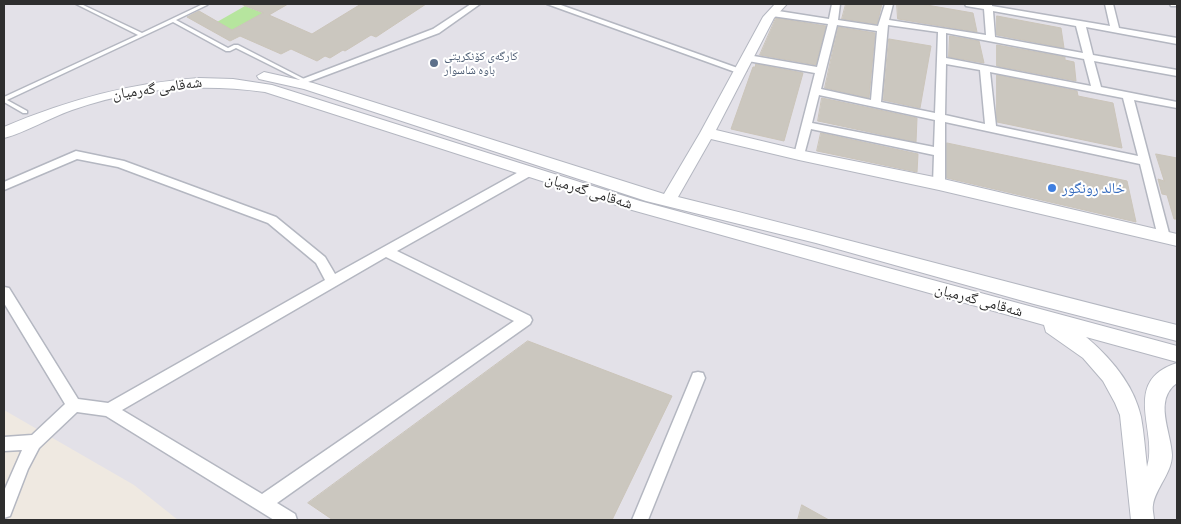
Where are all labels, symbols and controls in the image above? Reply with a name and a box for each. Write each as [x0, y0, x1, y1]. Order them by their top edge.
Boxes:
place label: کارگەی کۆنکریتی باوە شاسوار [444, 49, 518, 77]
marker: کارگەی کۆنکریتی باوە شاسوار [428, 57, 440, 69]
street label: شەقامی گەرمیان [111, 73, 203, 103]
street label: شەقامی گەرمیان [543, 169, 635, 213]
place label: خالد رونگور [1062, 179, 1125, 197]
marker: خالد رونگور [1046, 182, 1058, 194]
street label: شەقامی گەرمیان [933, 280, 1025, 320]

